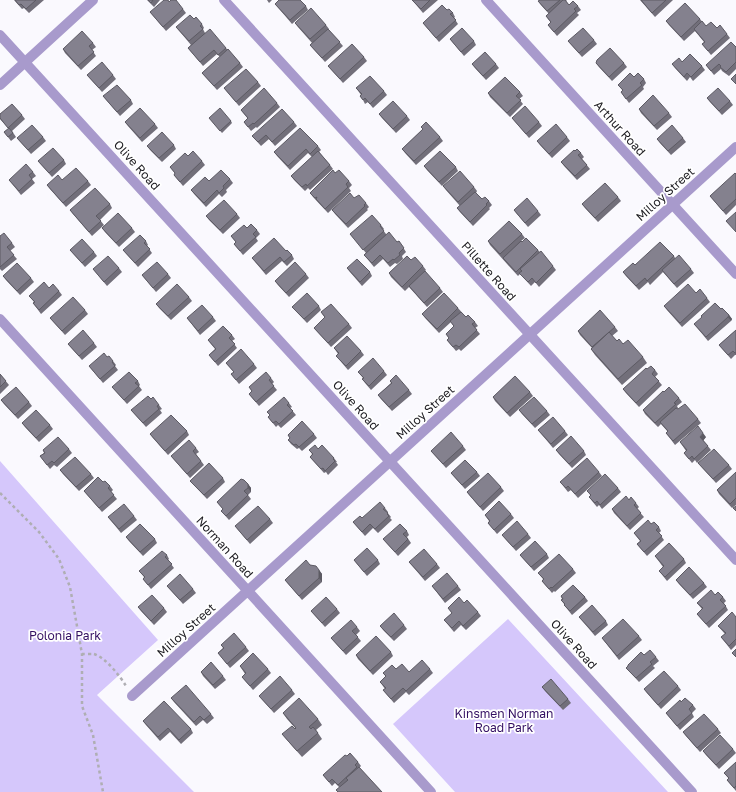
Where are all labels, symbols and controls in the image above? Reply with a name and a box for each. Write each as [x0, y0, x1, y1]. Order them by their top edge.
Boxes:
street label: Arthur Road [591, 97, 649, 159]
street label: Olive Road [111, 137, 163, 193]
street label: Milloy Street [633, 164, 697, 224]
street label: Pillette Road [459, 238, 519, 304]
street label: Olive Road [330, 377, 382, 433]
street label: Milloy Street [393, 382, 457, 442]
street label: Norman Road [193, 513, 257, 581]
street label: Milloy Street [154, 600, 218, 660]
street label: Olive Road [548, 616, 600, 672]
park label: Polonia Park [29, 628, 101, 643]
park label: Kinsmen Norman Road Park [455, 706, 553, 735]

